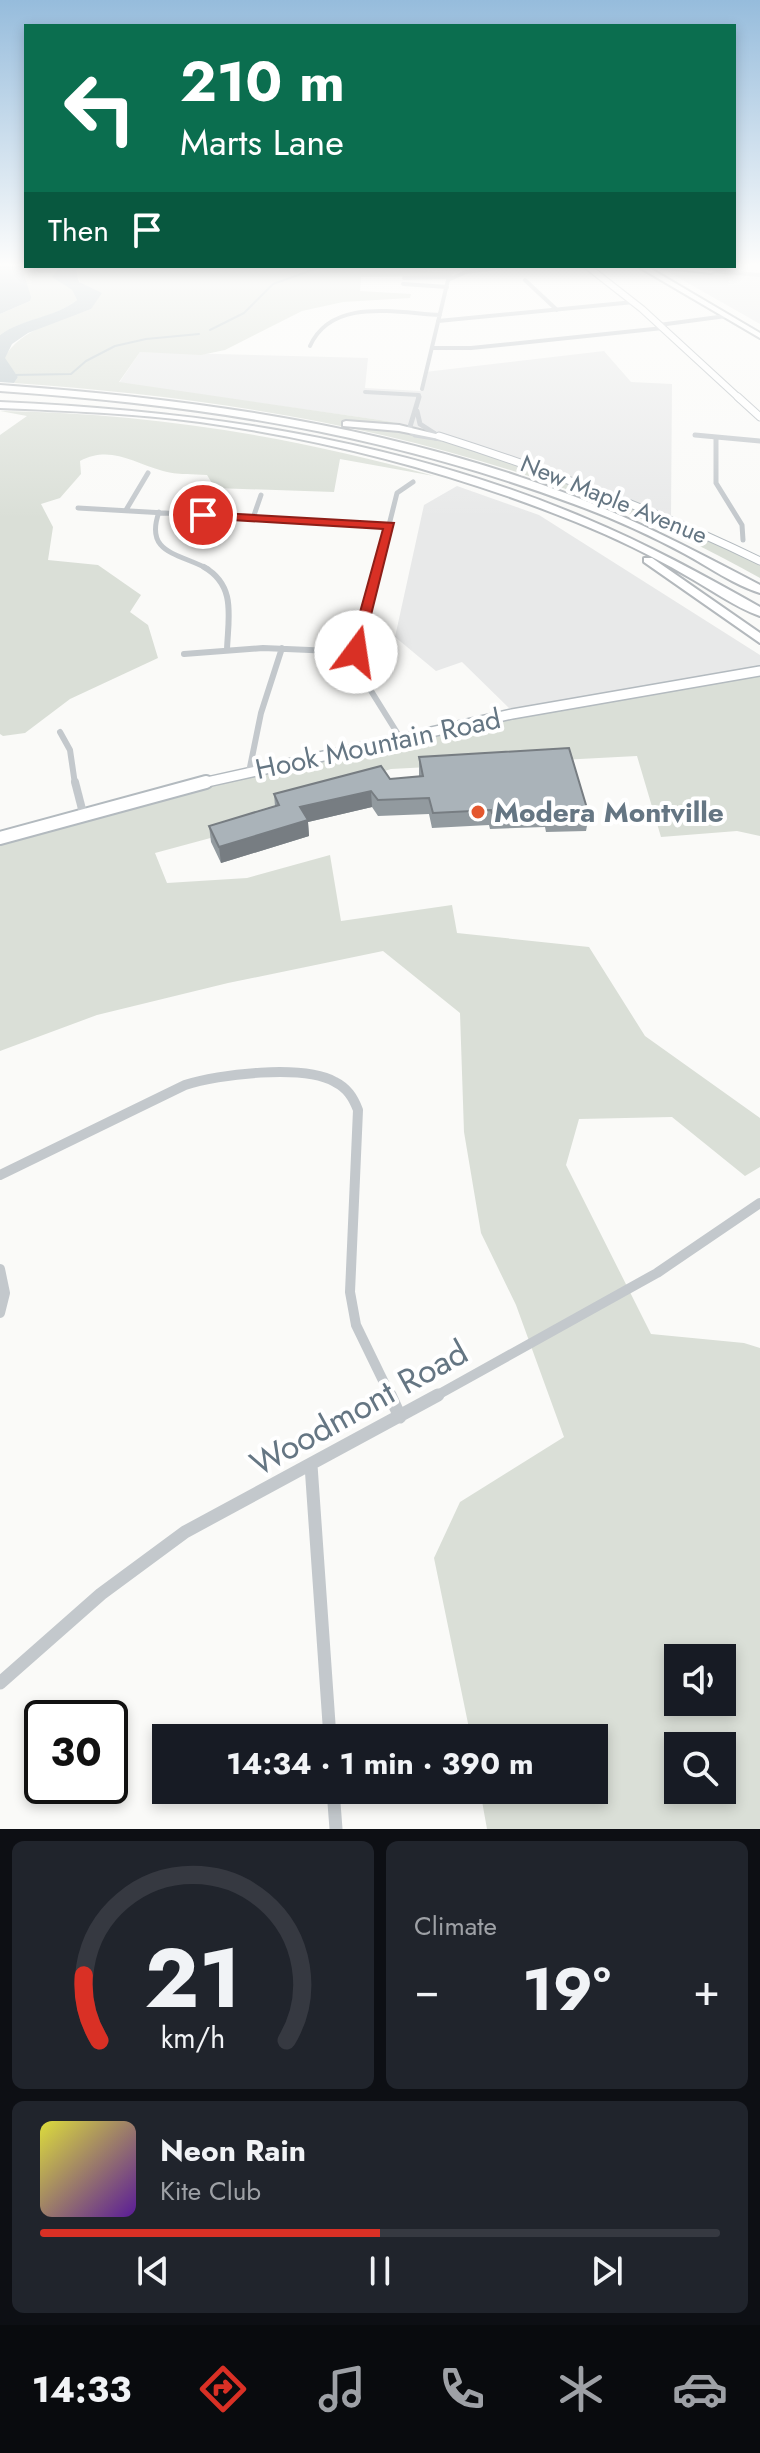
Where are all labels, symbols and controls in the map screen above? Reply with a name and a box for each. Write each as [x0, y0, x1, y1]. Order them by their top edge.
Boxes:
text: 210 m [180, 41, 345, 122]
icon: left [48, 56, 152, 160]
text: Marts Lane [180, 116, 344, 168]
icon: arrive [125, 208, 169, 252]
text: Then [48, 209, 109, 252]
street label: New Maple Avenue [515, 446, 713, 552]
pin [169, 481, 237, 549]
icon: arrive [181, 493, 225, 537]
position arrow [314, 610, 398, 694]
street label: Hook Mountain Road [252, 698, 504, 790]
place label: Modera Montville [494, 792, 724, 833]
marker: Modera Montville [469, 803, 487, 821]
street label: Woodmont Road [241, 1328, 477, 1488]
map controls [664, 1644, 736, 1804]
button: sound [664, 1644, 736, 1716]
speed limit sign: 30 [24, 1700, 128, 1804]
button: search [664, 1732, 736, 1804]
text: 14:34 · 1 min · 390 m [226, 1742, 534, 1785]
text: Climate [414, 1907, 497, 1945]
text: 21 [145, 1918, 241, 2038]
text: 19° [522, 1946, 611, 2033]
text: − [414, 1958, 440, 2022]
text: + [693, 1958, 720, 2022]
text: km/h [161, 2017, 225, 2059]
text: Neon Rain [160, 2129, 306, 2172]
text: Kite Club [160, 2172, 261, 2210]
icon: previous [131, 2249, 175, 2293]
icon: pause [358, 2249, 402, 2293]
icon: next [585, 2249, 629, 2293]
icon: directions [195, 2361, 251, 2417]
icon: music [314, 2361, 370, 2417]
icon: phone [434, 2361, 490, 2417]
icon: climate [553, 2361, 609, 2417]
icon: car [672, 2361, 728, 2417]
text: 14:33 [32, 2363, 131, 2415]

